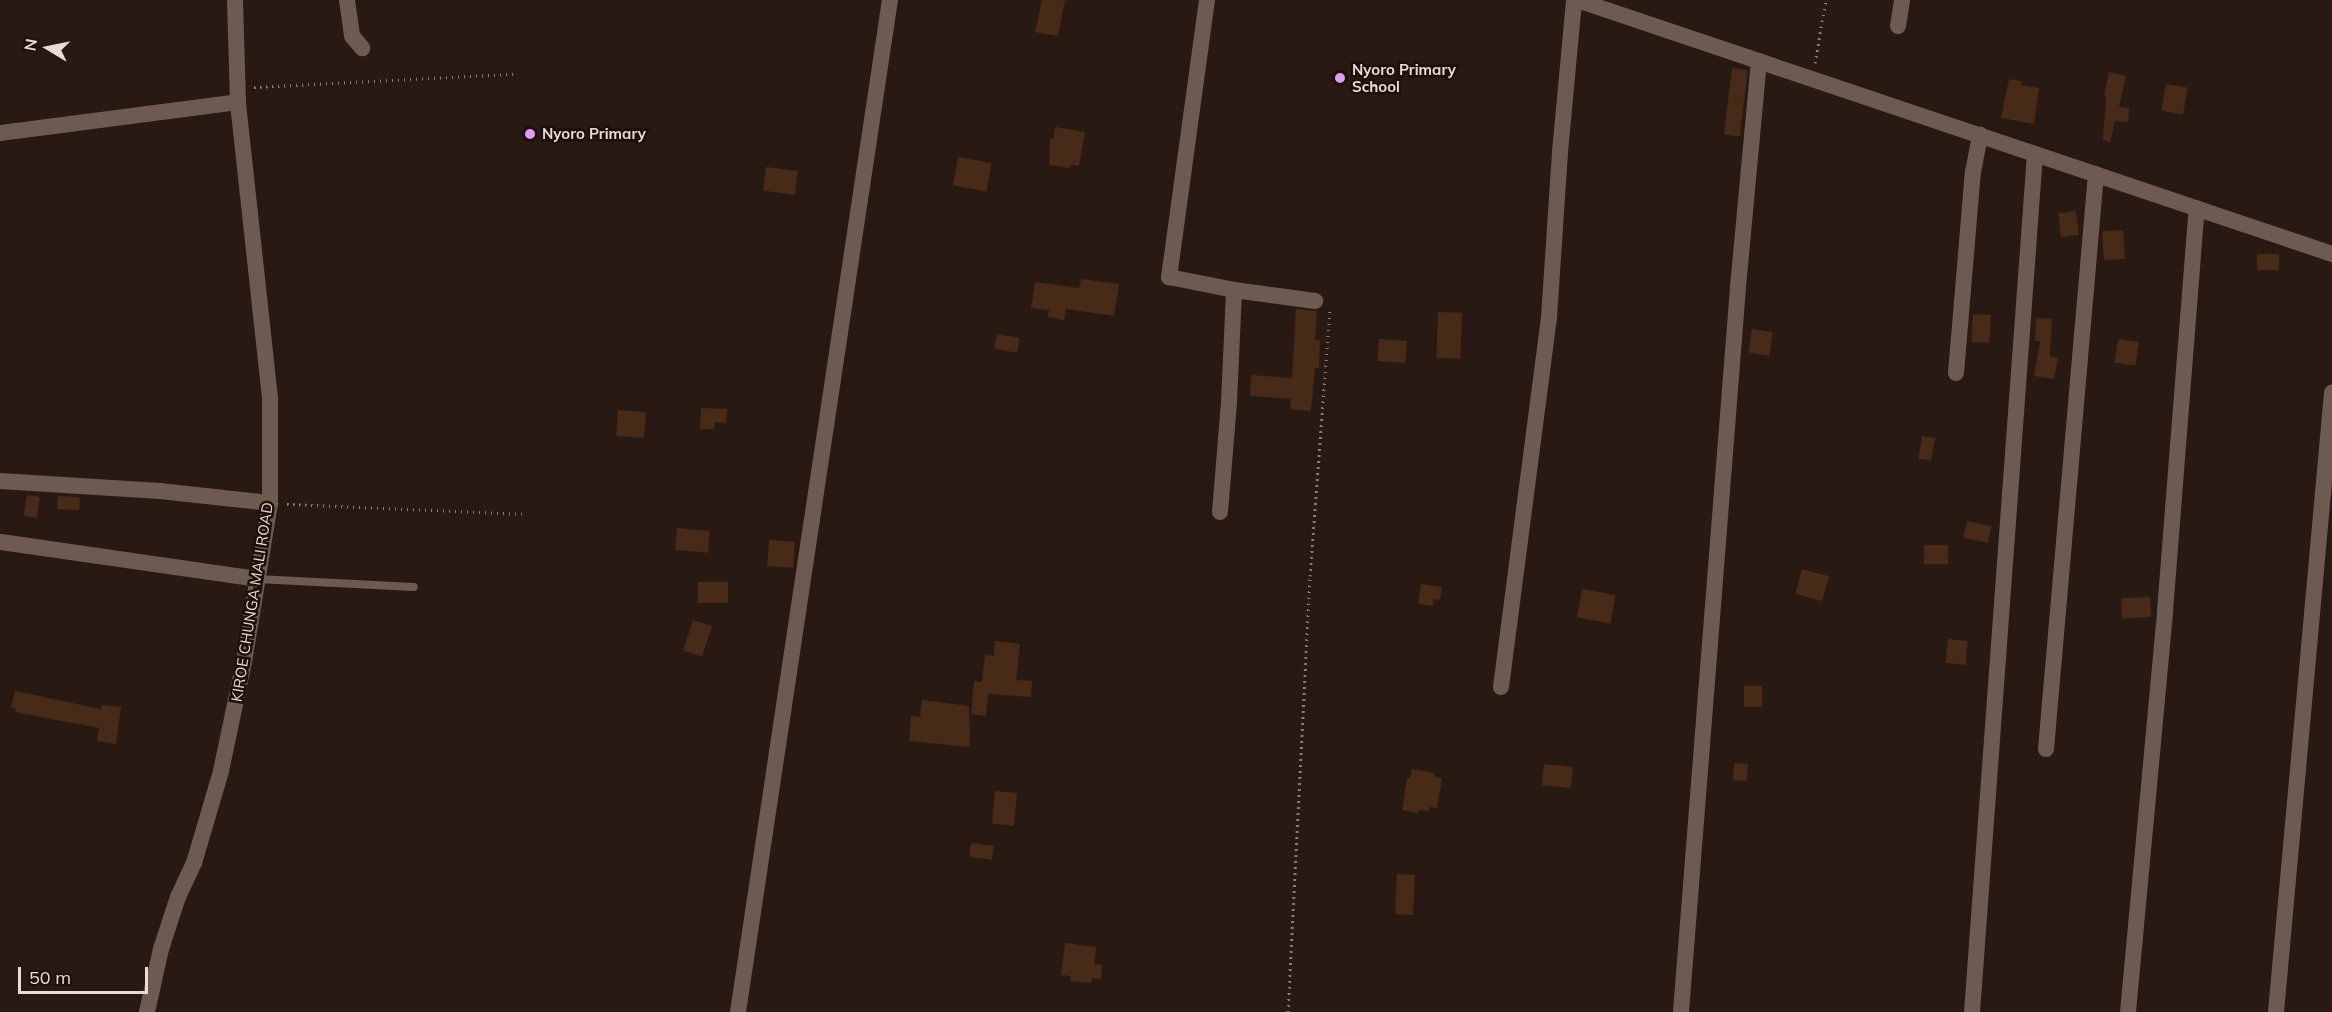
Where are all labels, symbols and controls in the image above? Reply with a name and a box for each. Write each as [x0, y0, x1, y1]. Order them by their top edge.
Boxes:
north arrow [18, 18, 78, 78]
text: N [19, 37, 41, 53]
place label: Nyoro Primary School [1352, 60, 1456, 95]
marker: Nyoro Primary School [1333, 71, 1347, 85]
place label: Nyoro Primary [542, 125, 646, 143]
marker: Nyoro Primary [523, 127, 537, 141]
street label: KIROE CHUNGA MALI ROAD [227, 501, 277, 703]
scale bar [21, 955, 152, 993]
text: 50 m [29, 966, 71, 989]

